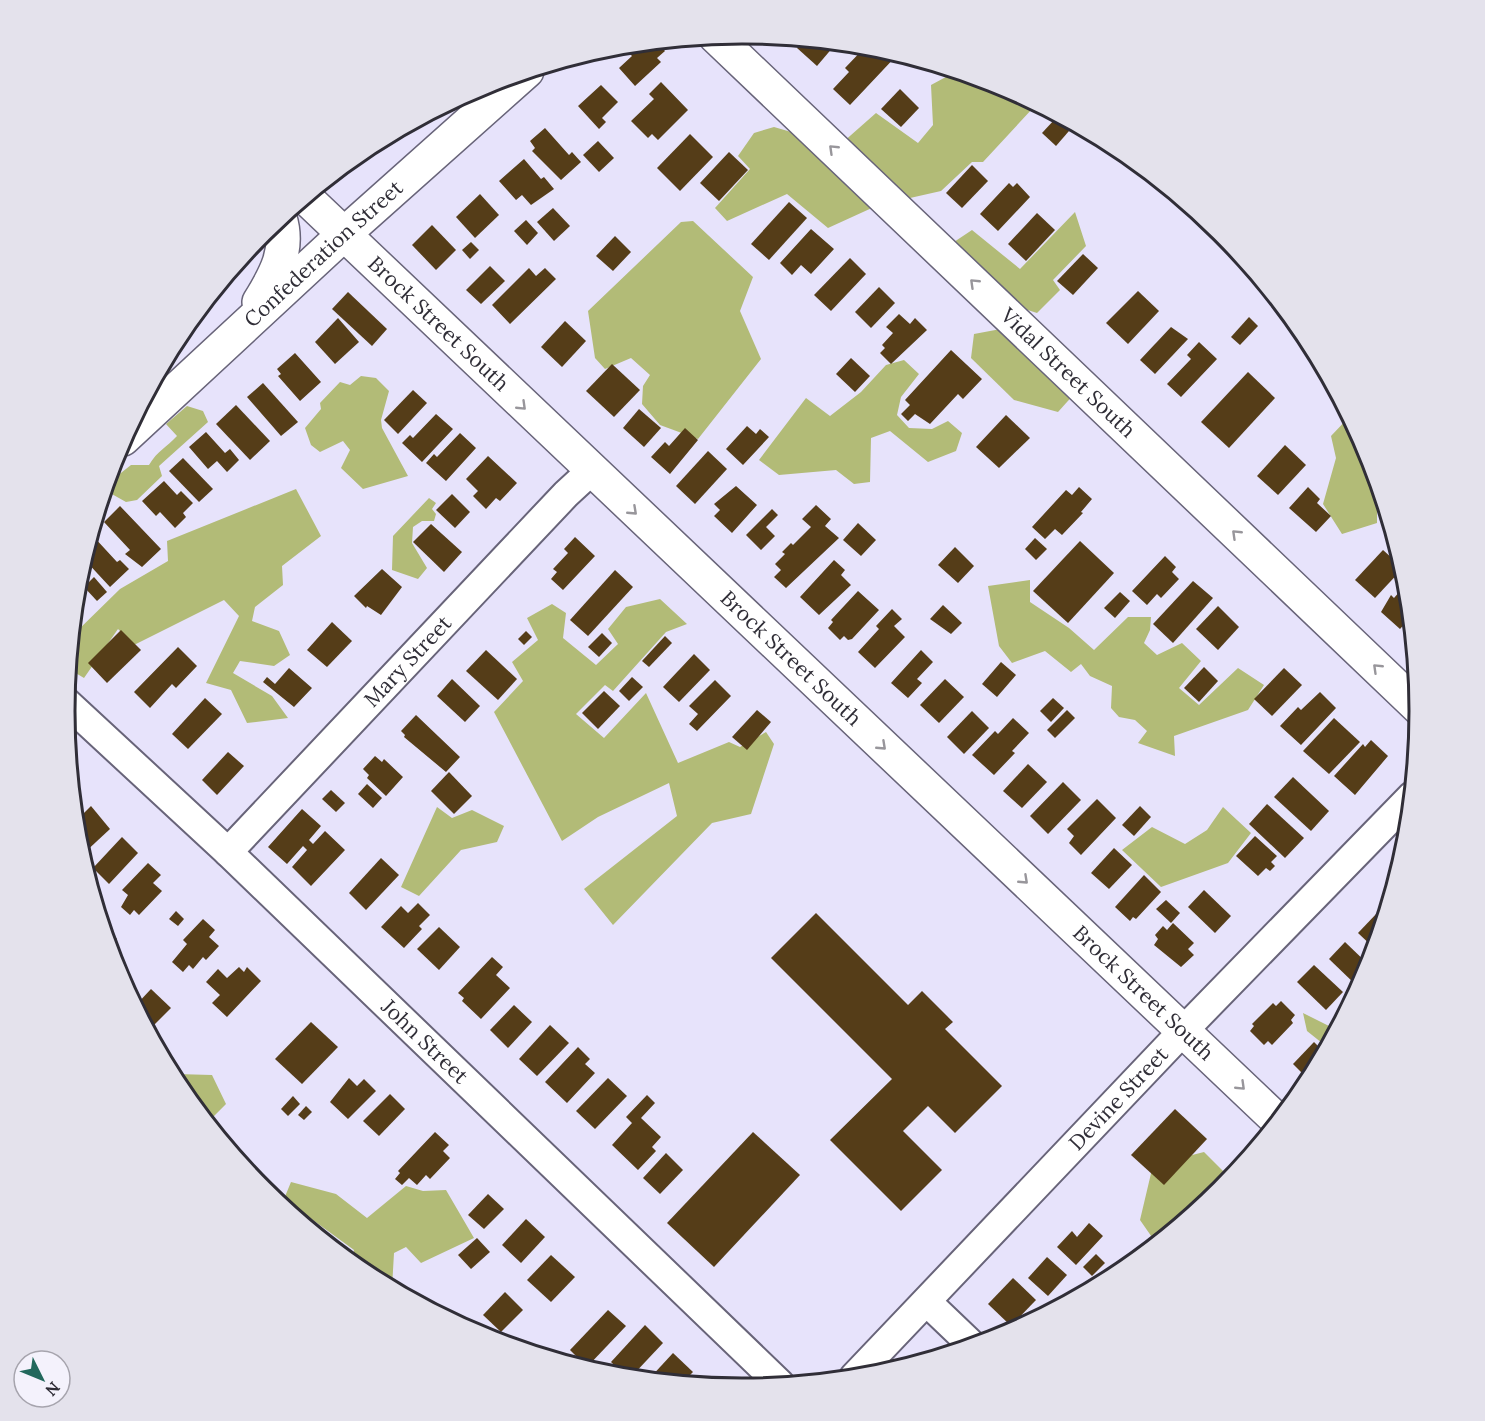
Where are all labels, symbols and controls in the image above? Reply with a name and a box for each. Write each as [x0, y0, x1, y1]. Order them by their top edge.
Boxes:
one-way arrow [829, 145, 840, 156]
street label: Confederation Street [238, 173, 409, 333]
street label: Brock Street South [362, 250, 515, 397]
one-way arrow [970, 279, 980, 290]
street label: Vidal Street South [994, 301, 1142, 443]
one-way arrow [515, 398, 526, 409]
one-way arrow [626, 504, 637, 515]
one-way arrow [1233, 530, 1243, 541]
street label: Brock Street South [715, 585, 867, 731]
street label: Mary Street [358, 609, 458, 713]
one-way arrow [1374, 665, 1385, 676]
one-way arrow [875, 739, 886, 750]
one-way arrow [1017, 873, 1027, 884]
street label: Brock Street South [1067, 919, 1220, 1066]
street label: John Street [375, 992, 475, 1090]
street label: Devine Street [1063, 1040, 1174, 1156]
one-way arrow [1233, 1078, 1244, 1089]
north arrow [12, 1349, 72, 1409]
text: N [41, 1378, 65, 1401]

